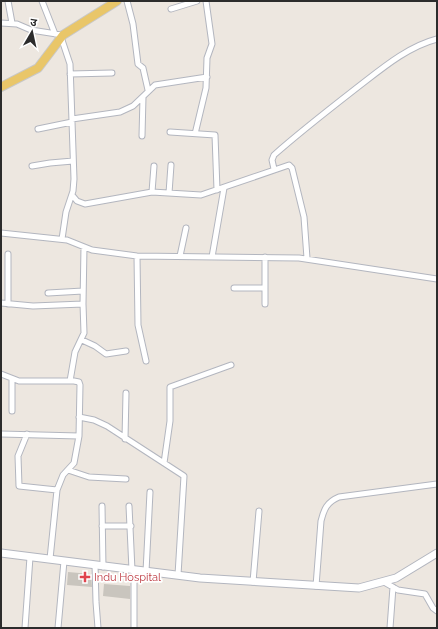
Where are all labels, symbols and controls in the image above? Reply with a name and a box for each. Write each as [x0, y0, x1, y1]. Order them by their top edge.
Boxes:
north arrow [12, 12, 52, 52]
text: उ [29, 16, 38, 30]
marker: Indu Hospital [79, 571, 91, 583]
place label: Indu Hospital [94, 571, 161, 584]

